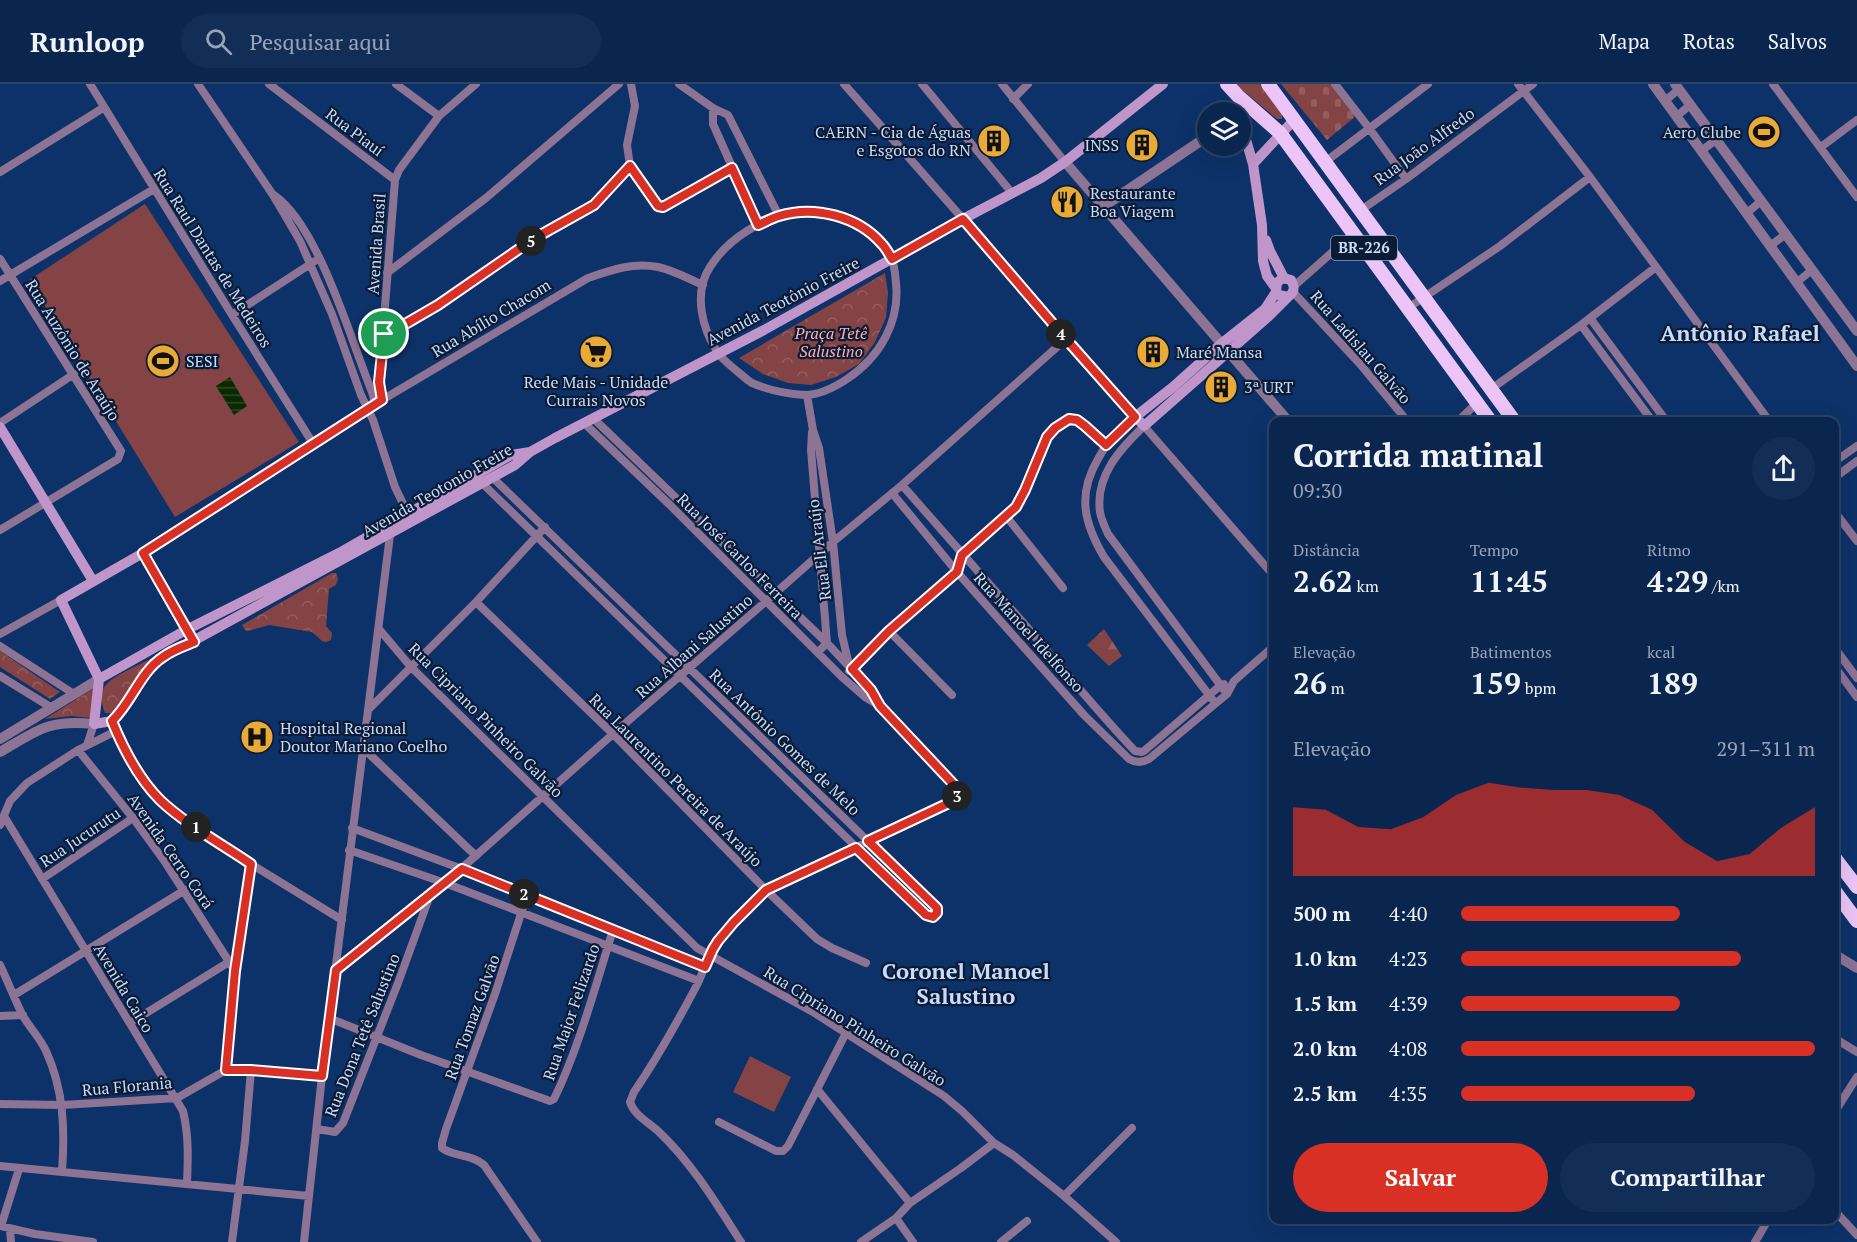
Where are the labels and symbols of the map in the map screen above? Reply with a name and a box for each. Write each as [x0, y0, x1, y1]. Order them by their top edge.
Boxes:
street label: Rua João Alfredo [1369, 102, 1479, 190]
street label: Rua Piauí [321, 103, 389, 161]
sports icon: Aero Clube [1746, 114, 1782, 150]
place label: CAERN - Cia de Águas e Esgotos do RN [815, 121, 971, 161]
place label: Aero Clube [1663, 121, 1741, 143]
building icon: CAERN - Cia de Águas e Esgotos do RN [976, 123, 1012, 159]
building icon: INSS [1124, 127, 1160, 163]
place label: INSS [1085, 134, 1119, 156]
street label: Rua Raul Dantas de Medeiros [149, 164, 277, 352]
place label: Restaurante Boa Viagem [1090, 182, 1176, 222]
restaurant icon: Restaurante Boa Viagem [1049, 184, 1085, 220]
street label: Avenida Brasil [361, 192, 391, 295]
pin: 5 [516, 226, 546, 256]
road number: BR-226 [1331, 236, 1397, 260]
street label: Avenida Teotônio Freire [703, 251, 863, 351]
street label: Rua Abílio Chacom [427, 274, 555, 362]
street label: Rua Auzônio de Araújo [20, 275, 126, 425]
street label: Rua Ladislau Galvão [1306, 286, 1417, 409]
pin [358, 308, 409, 359]
district label: Antônio Rafael [1660, 318, 1820, 347]
pin: 4 [1046, 319, 1076, 349]
park label: Praça Tetê Salustino [794, 322, 867, 362]
supermarket icon: Rede Mais - Unidade Currais Novos [578, 334, 614, 370]
building icon: Maré Mansa [1135, 334, 1171, 370]
place label: Maré Mansa [1176, 341, 1263, 363]
sports icon: SESI [145, 343, 181, 379]
place label: SESI [186, 350, 218, 372]
building icon: 3ª URT [1203, 369, 1239, 405]
place label: Rede Mais - Unidade Currais Novos [524, 371, 668, 411]
place label: 3ª URT [1244, 376, 1293, 398]
street label: Avenida Teotonio Freire [358, 438, 516, 542]
street label: Rua José Carlos Ferreira [672, 488, 808, 624]
street label: Rua Eli Araújo [802, 498, 836, 602]
street label: Rua Manoel Idelfonso [969, 567, 1089, 697]
street label: Rua Albani Salustino [631, 589, 757, 703]
street label: Rua Cipriano Pinheiro Galvão [404, 638, 568, 802]
street label: Rua Antônio Gomes de Melo [705, 664, 865, 820]
street label: Rua Laurentino Pereira de Araújo [585, 689, 768, 872]
place label: Hospital Regional Doutor Mariano Coelho [280, 717, 447, 757]
hospital icon: Hospital Regional Doutor Mariano Coelho [239, 719, 275, 755]
pin: 3 [942, 781, 972, 811]
street label: Avenida Cerro Corá [123, 789, 219, 913]
street label: Rua Jucurutu [35, 802, 125, 872]
pin: 1 [181, 812, 211, 842]
pin: 2 [509, 879, 539, 909]
street label: Avenida Caico [89, 939, 159, 1037]
street label: Rua Major Felizardo [537, 941, 605, 1083]
street label: Rua Dona Tetê Salustino [319, 950, 405, 1120]
street label: Rua Tomaz Galvão [439, 951, 505, 1083]
district label: Coronel Manoel Salustino [882, 956, 1050, 1010]
street label: Rua Cipriano Pinheiro Galvão [760, 961, 950, 1091]
street label: Rua Florania [81, 1071, 173, 1101]

